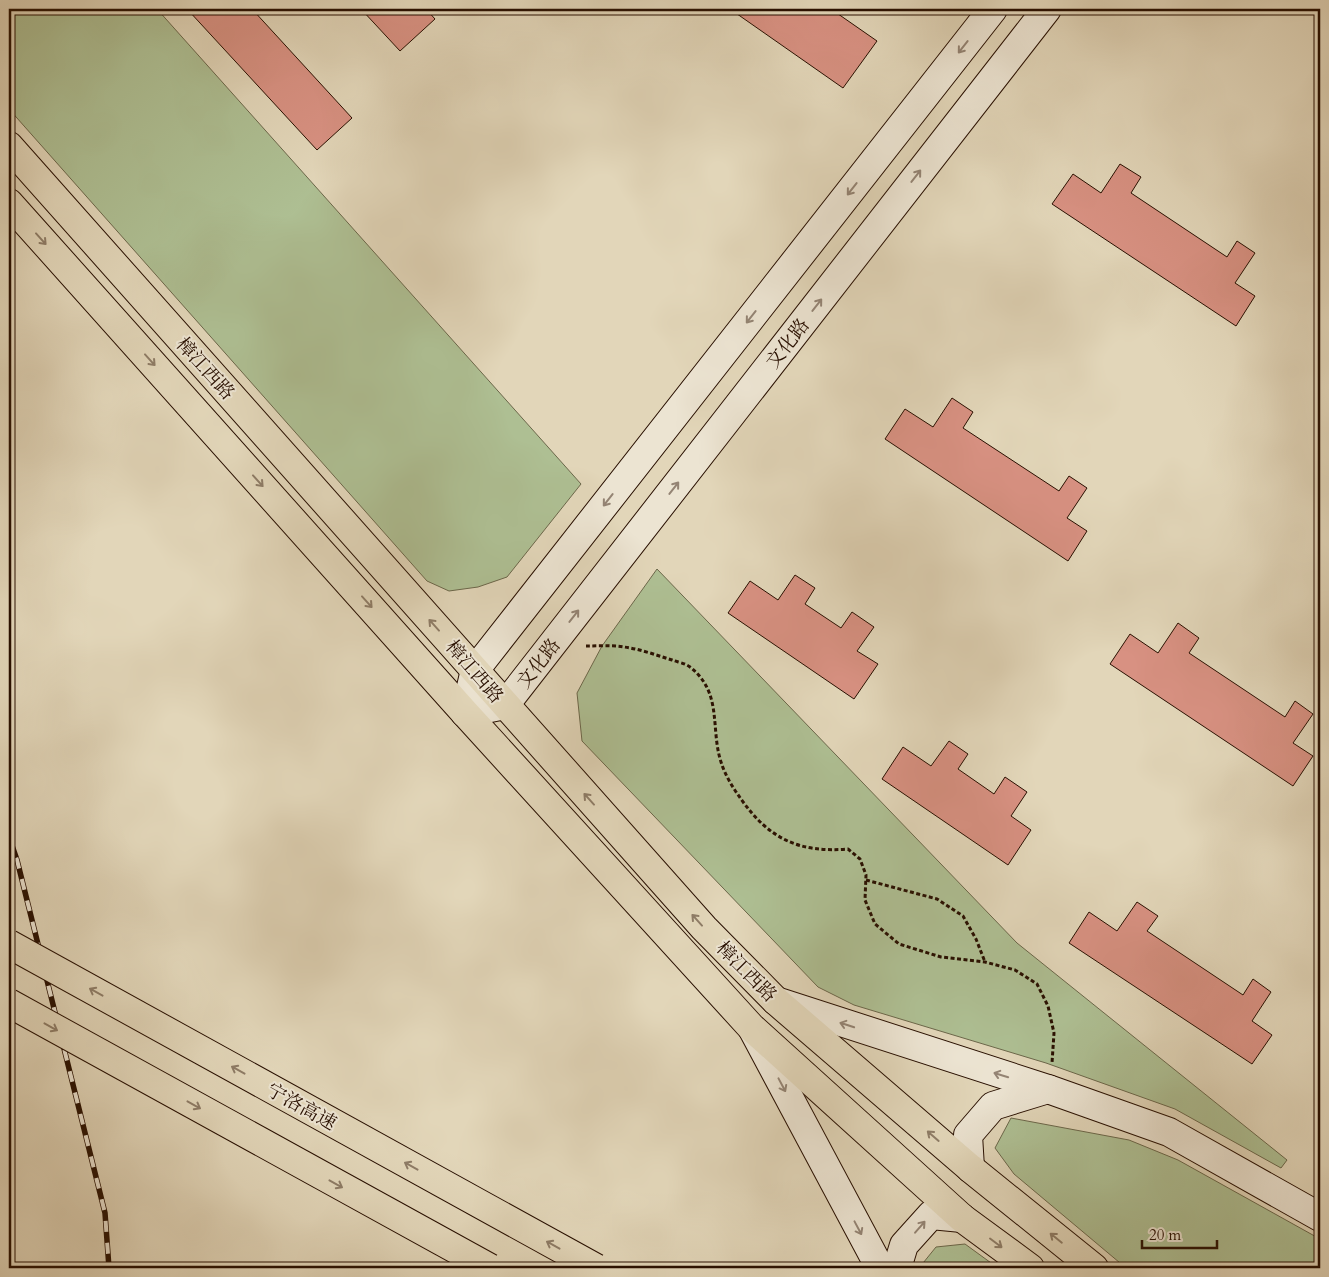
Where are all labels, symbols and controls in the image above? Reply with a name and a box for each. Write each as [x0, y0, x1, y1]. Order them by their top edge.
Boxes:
one-way arrow [957, 40, 968, 53]
one-way arrow [911, 170, 922, 183]
one-way arrow [846, 182, 857, 195]
one-way arrow [35, 232, 46, 245]
one-way arrow [811, 298, 822, 311]
one-way arrow [746, 310, 757, 323]
street label: 文化路 [760, 313, 816, 374]
street label: 樟江西路 [170, 332, 240, 406]
one-way arrow [144, 353, 156, 366]
one-way arrow [253, 474, 264, 487]
one-way arrow [669, 481, 679, 495]
one-way arrow [603, 493, 613, 507]
one-way arrow [361, 595, 372, 608]
one-way arrow [569, 610, 580, 623]
one-way arrow [428, 618, 440, 631]
street label: 文化路 [511, 633, 567, 694]
street label: 樟江西路 [439, 634, 509, 709]
one-way arrow [583, 792, 594, 805]
one-way arrow [691, 913, 703, 926]
street label: 樟江西路 [710, 936, 782, 1008]
one-way arrow [89, 987, 104, 996]
one-way arrow [839, 1020, 855, 1029]
one-way arrow [44, 1022, 58, 1032]
one-way arrow [231, 1065, 246, 1075]
one-way arrow [994, 1069, 1010, 1079]
street label: 宁洛高速 [262, 1077, 341, 1137]
one-way arrow [778, 1077, 787, 1092]
one-way arrow [186, 1100, 201, 1110]
one-way arrow [926, 1130, 939, 1142]
one-way arrow [404, 1161, 419, 1170]
one-way arrow [328, 1179, 343, 1189]
scale bar [1142, 1217, 1216, 1249]
one-way arrow [854, 1221, 864, 1235]
one-way arrow [914, 1221, 925, 1234]
text: 20 m [1149, 1225, 1181, 1245]
one-way arrow [1050, 1232, 1063, 1243]
one-way arrow [989, 1238, 1003, 1248]
one-way arrow [546, 1239, 561, 1249]

